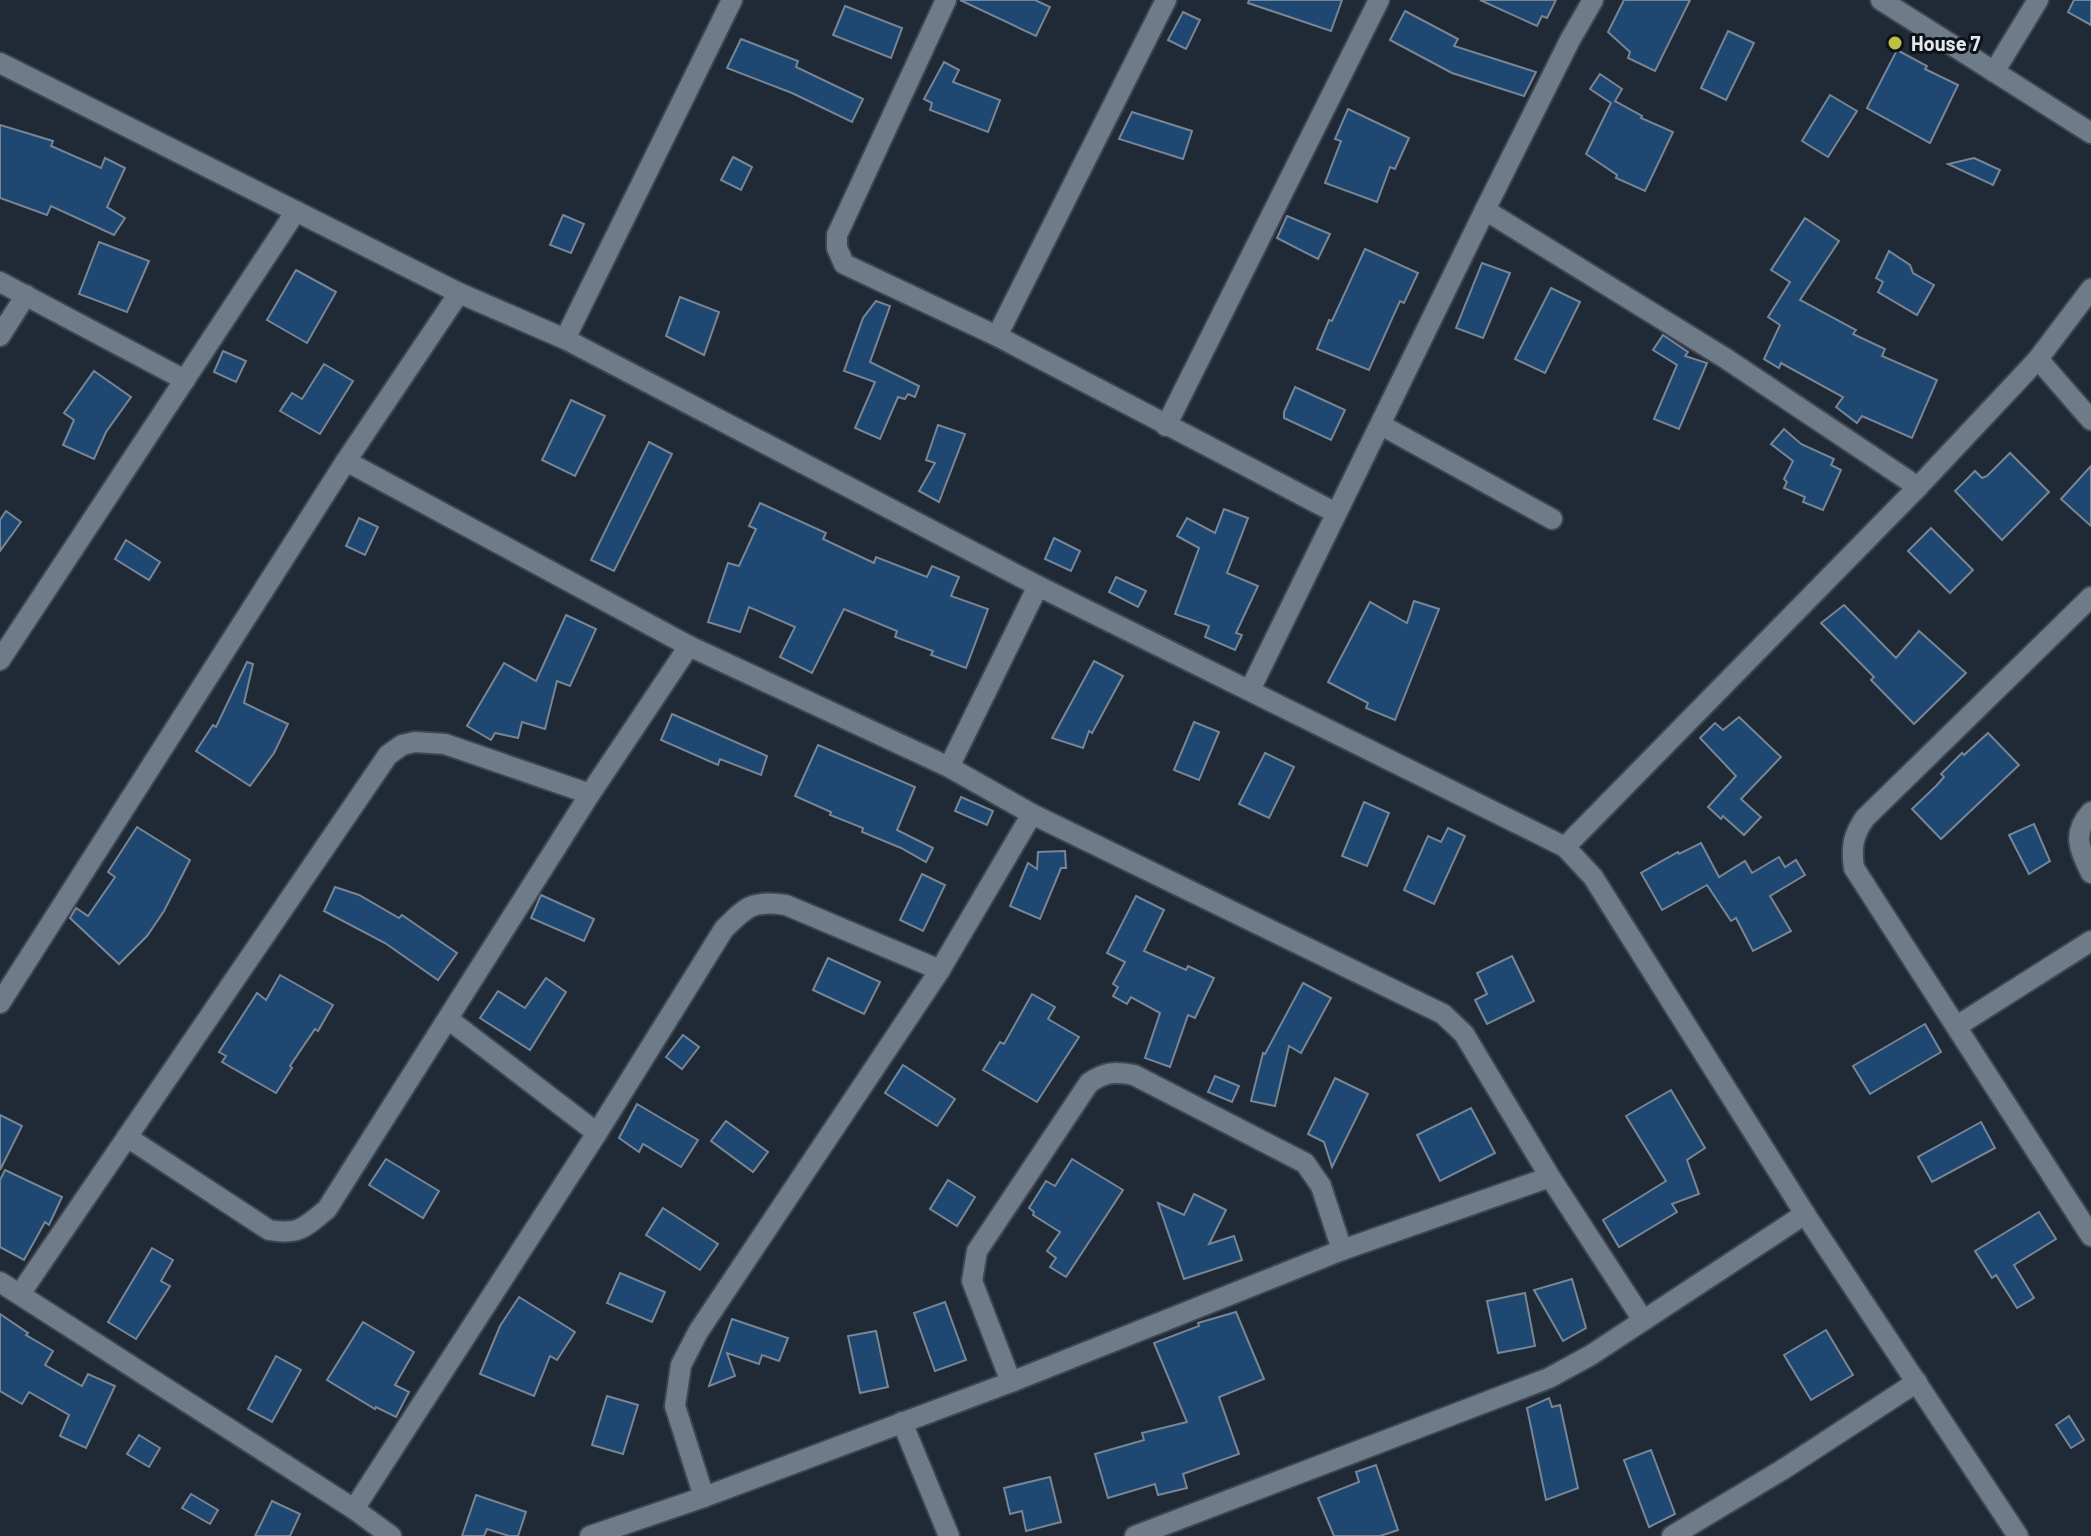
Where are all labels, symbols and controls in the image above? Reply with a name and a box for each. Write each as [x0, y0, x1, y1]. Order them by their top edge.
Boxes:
place label: House 7 [1911, 31, 1981, 55]
marker: House 7 [1886, 34, 1904, 52]

